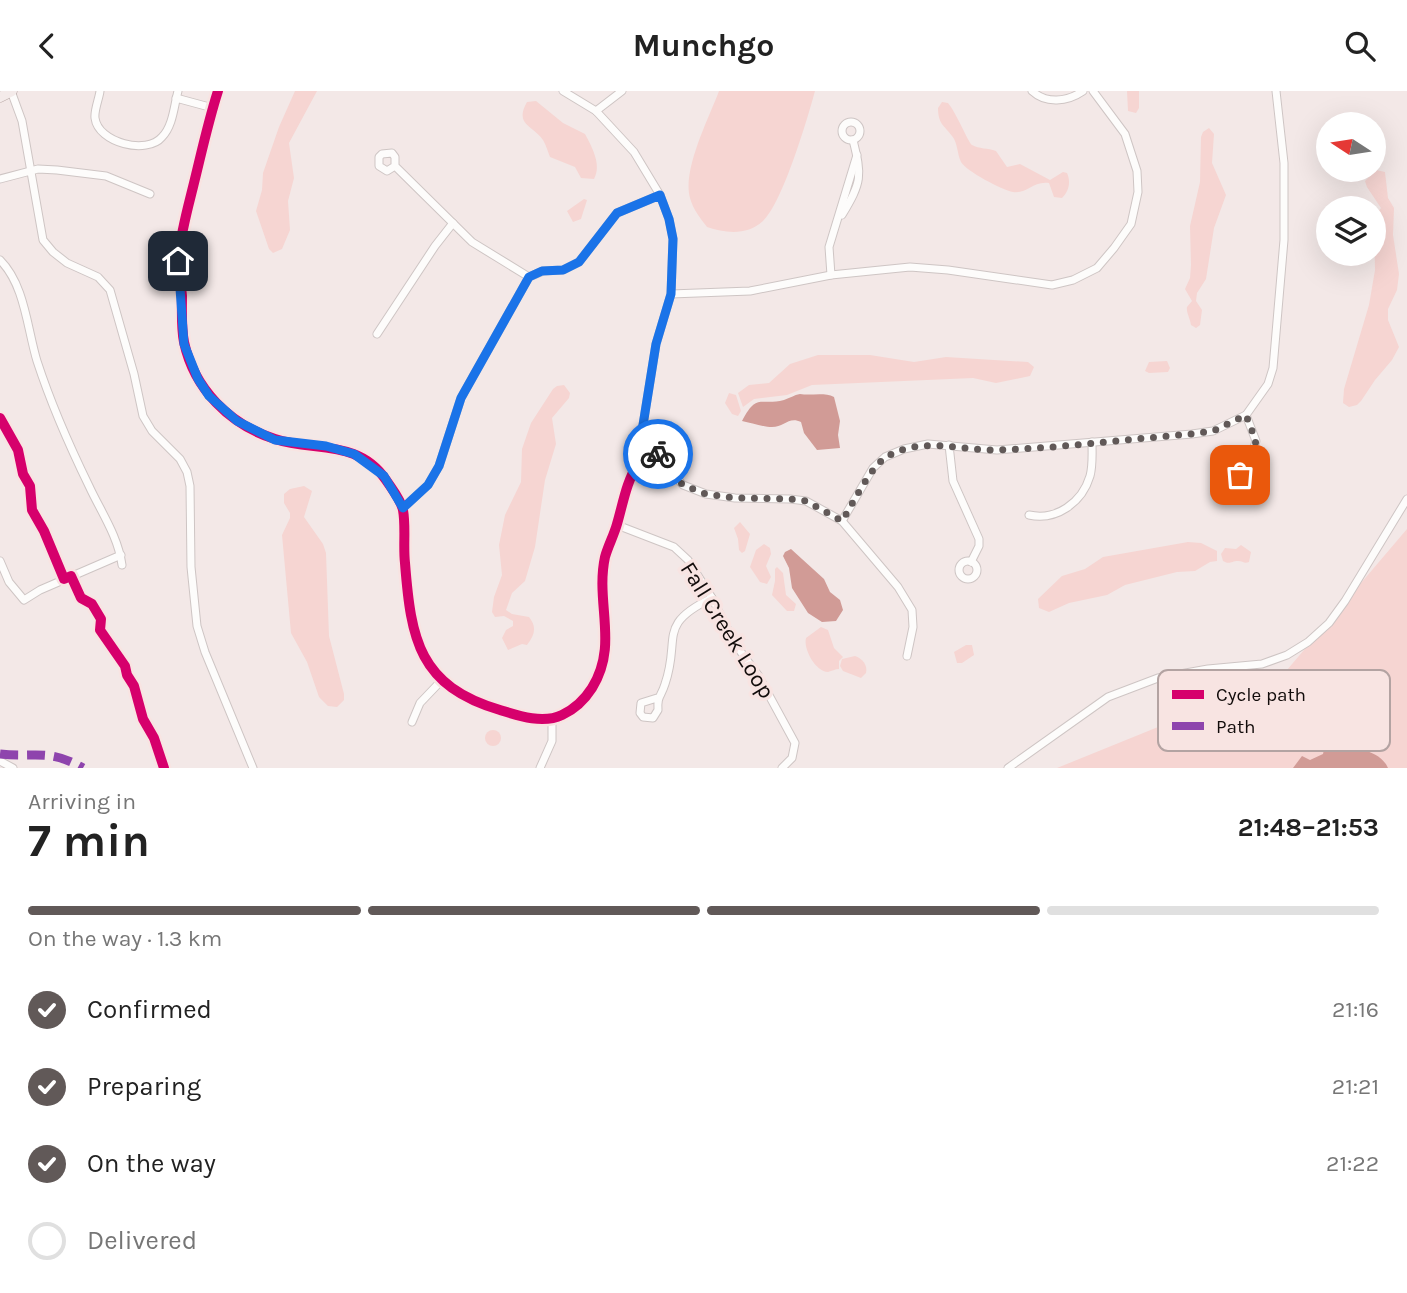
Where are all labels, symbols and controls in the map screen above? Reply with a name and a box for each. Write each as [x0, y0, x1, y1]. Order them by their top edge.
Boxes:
icon: back [28, 27, 66, 65]
text: Munchgo [633, 27, 774, 64]
icon: search [1341, 27, 1379, 65]
north arrow [1316, 112, 1386, 182]
map controls [1316, 112, 1386, 266]
button: layers [1316, 196, 1386, 266]
pin [148, 231, 208, 291]
icon: home [159, 242, 197, 280]
courier [623, 419, 693, 489]
icon: bike [639, 435, 677, 473]
pin [1210, 445, 1270, 505]
icon: bag [1221, 456, 1259, 494]
street label: Fall Creek Loop [675, 557, 780, 704]
legend [1158, 670, 1390, 751]
text: Cycle path [1216, 684, 1306, 706]
text: Path [1216, 716, 1256, 738]
text: Arriving in [28, 788, 136, 815]
text: 21:48–21:53 [1238, 812, 1379, 843]
text: 7 min [28, 814, 150, 868]
text: On the way · 1.3 km [28, 925, 222, 952]
icon: check [28, 991, 66, 1029]
text: Confirmed [87, 994, 212, 1025]
text: 21:16 [1332, 996, 1379, 1023]
icon: check [28, 1068, 66, 1106]
text: Preparing [87, 1071, 201, 1102]
text: 21:21 [1332, 1073, 1379, 1100]
icon: check [28, 1145, 66, 1183]
text: On the way [87, 1148, 216, 1179]
text: 21:22 [1326, 1150, 1379, 1177]
text: Delivered [87, 1225, 197, 1256]

